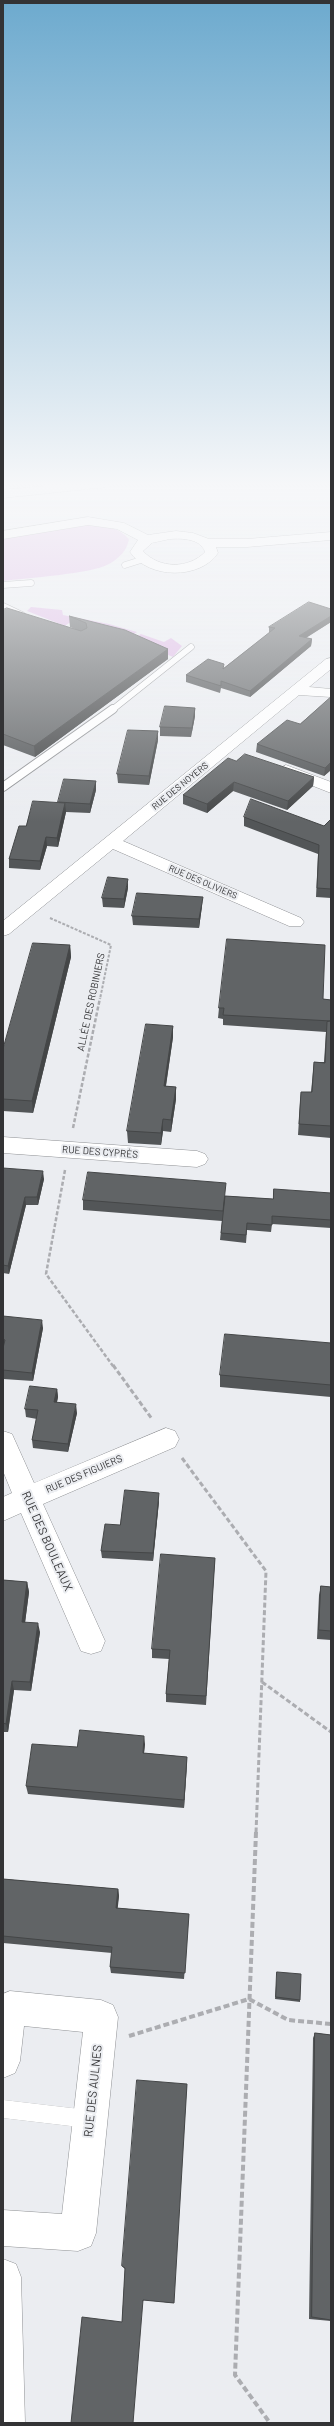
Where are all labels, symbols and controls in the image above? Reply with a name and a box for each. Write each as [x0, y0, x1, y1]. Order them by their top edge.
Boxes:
street label: RUE DES NOYERS [150, 760, 210, 812]
street label: RUE DES OLIVIERS [167, 863, 239, 901]
street label: ALLÉE DES ROBINIERS [75, 952, 107, 1052]
street label: RUE DES CYPRÈS [62, 1143, 138, 1161]
street label: RUE DES FIGUIERS [44, 1452, 124, 1496]
street label: RUE DES BOULEAUX [19, 1489, 75, 1593]
street label: RUE DES AULNES [81, 2044, 105, 2138]

